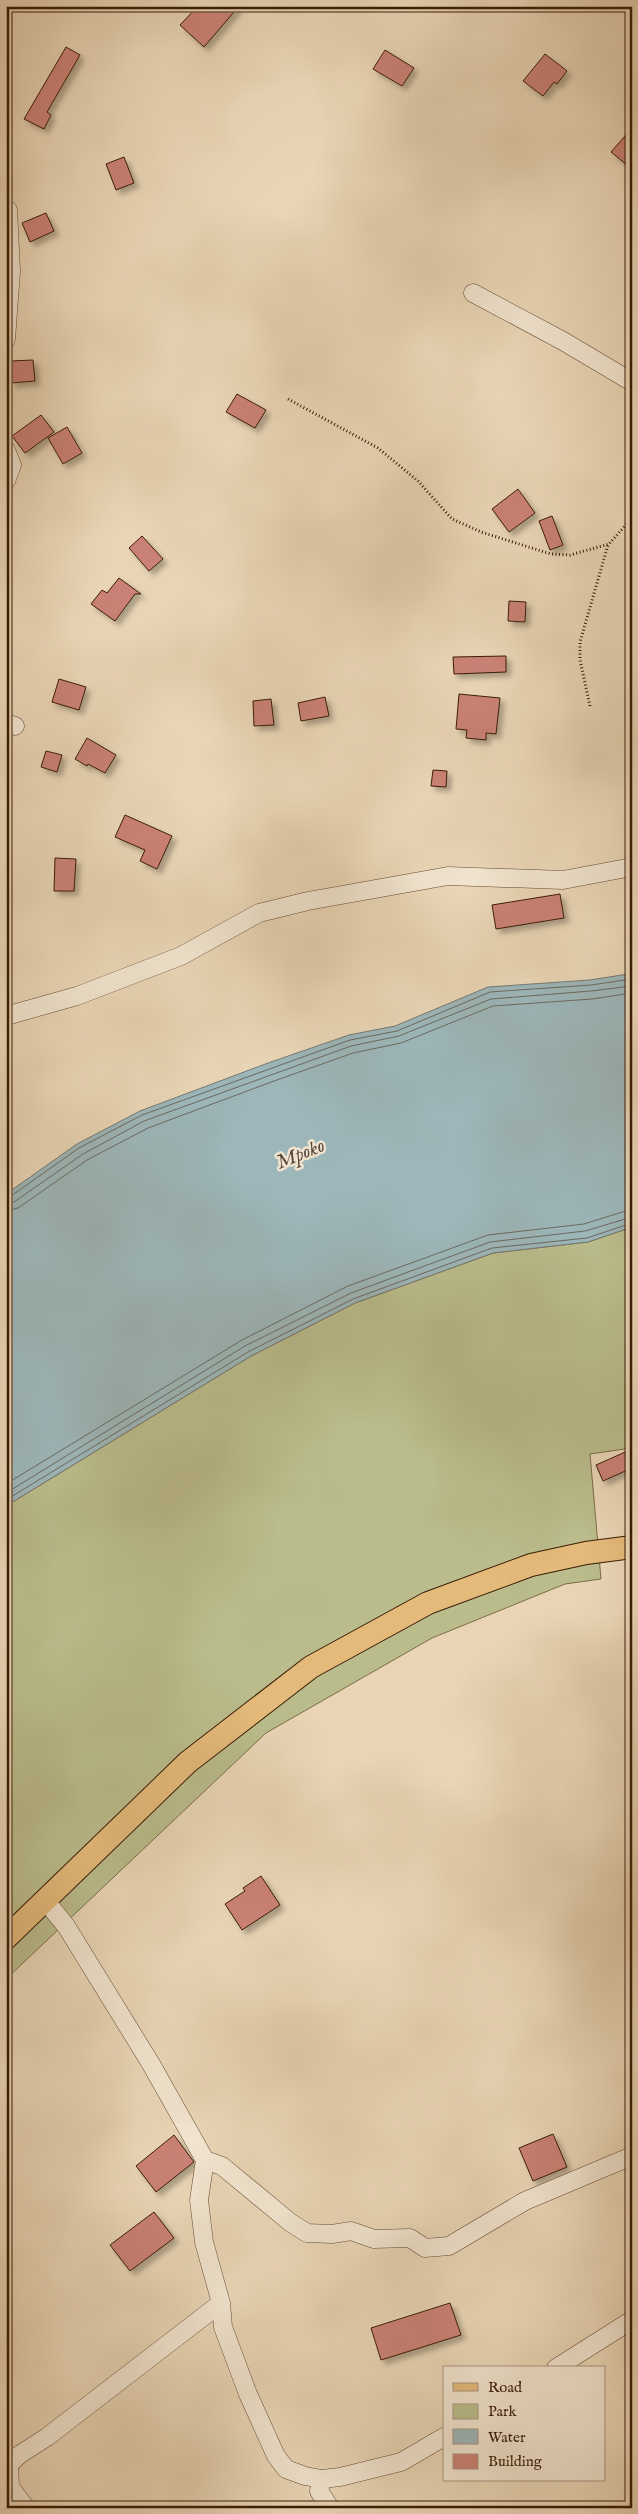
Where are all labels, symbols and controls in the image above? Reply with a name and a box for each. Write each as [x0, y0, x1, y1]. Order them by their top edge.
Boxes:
water label: Mpoko [272, 1133, 329, 1175]
legend [443, 2366, 606, 2482]
text: Road [488, 2378, 523, 2397]
text: Park [488, 2402, 518, 2421]
text: Water [488, 2428, 526, 2447]
text: Building [488, 2452, 543, 2471]

